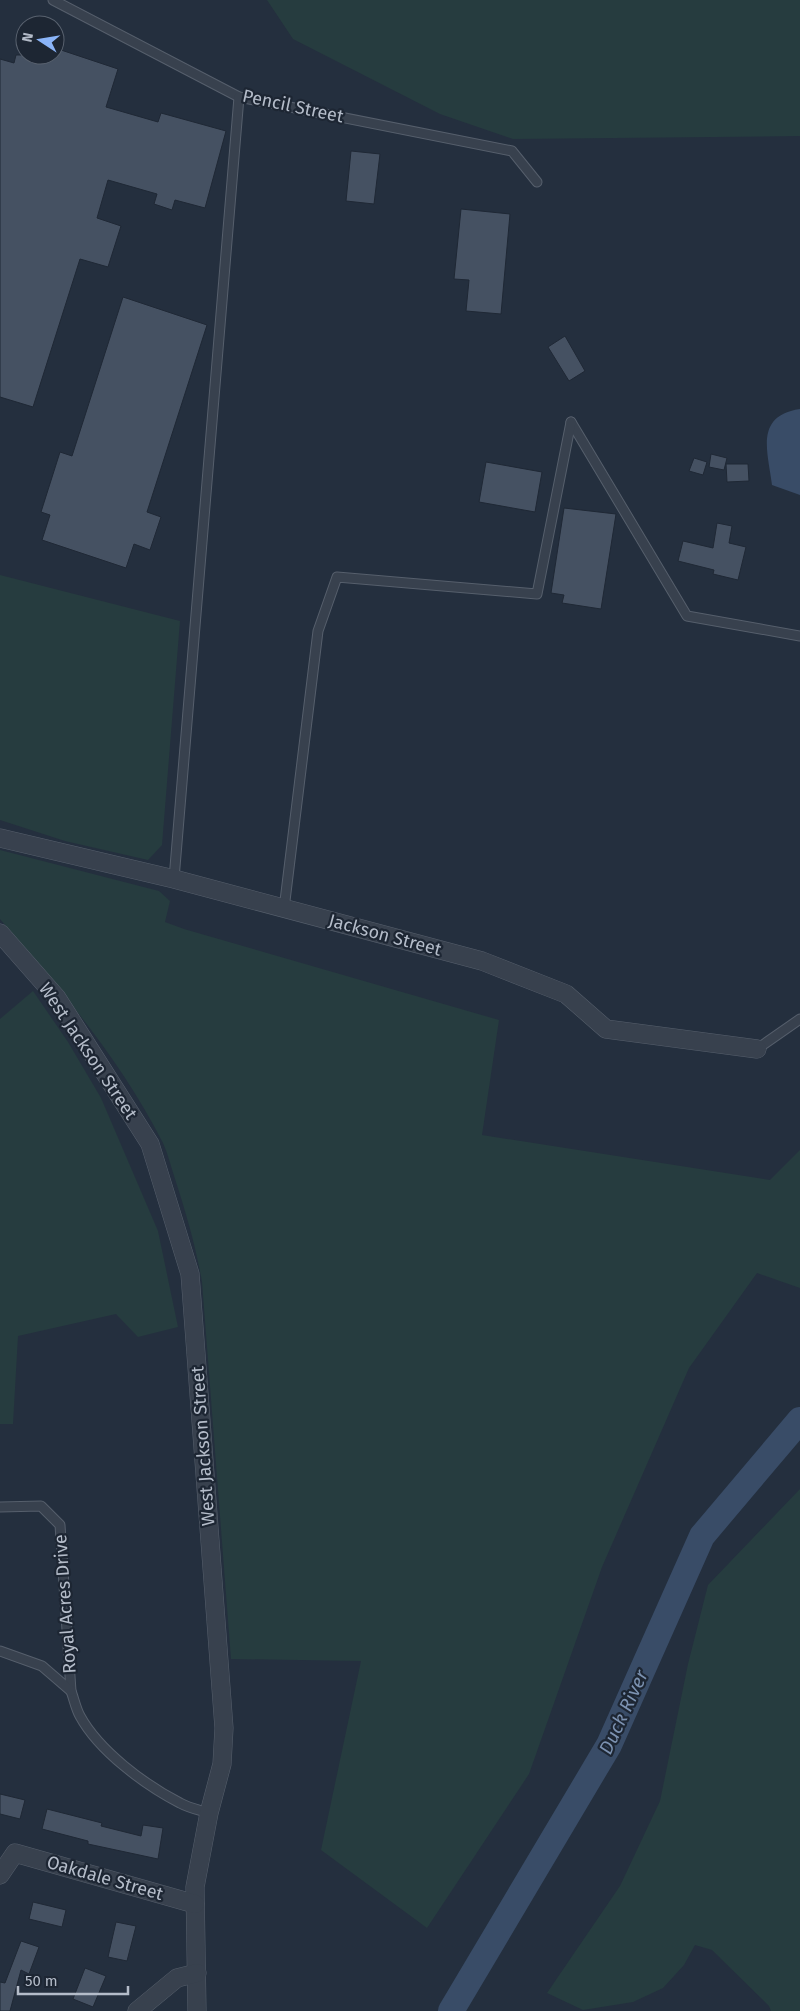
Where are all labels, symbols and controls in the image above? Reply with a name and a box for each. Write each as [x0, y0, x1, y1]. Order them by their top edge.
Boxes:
north arrow [15, 15, 65, 65]
text: N [18, 31, 37, 44]
street label: Pencil Street [240, 85, 346, 128]
street label: Jackson Street [326, 909, 444, 961]
street label: West Jackson Street [34, 978, 142, 1124]
street label: West Jackson Street [186, 1365, 220, 1527]
street label: Royal Acres Drive [49, 1533, 81, 1675]
water label: Duck River [594, 1666, 653, 1758]
street label: Oakdale Street [44, 1851, 166, 1905]
scale bar [18, 1964, 128, 1996]
text: 50 m [25, 1972, 58, 1990]

